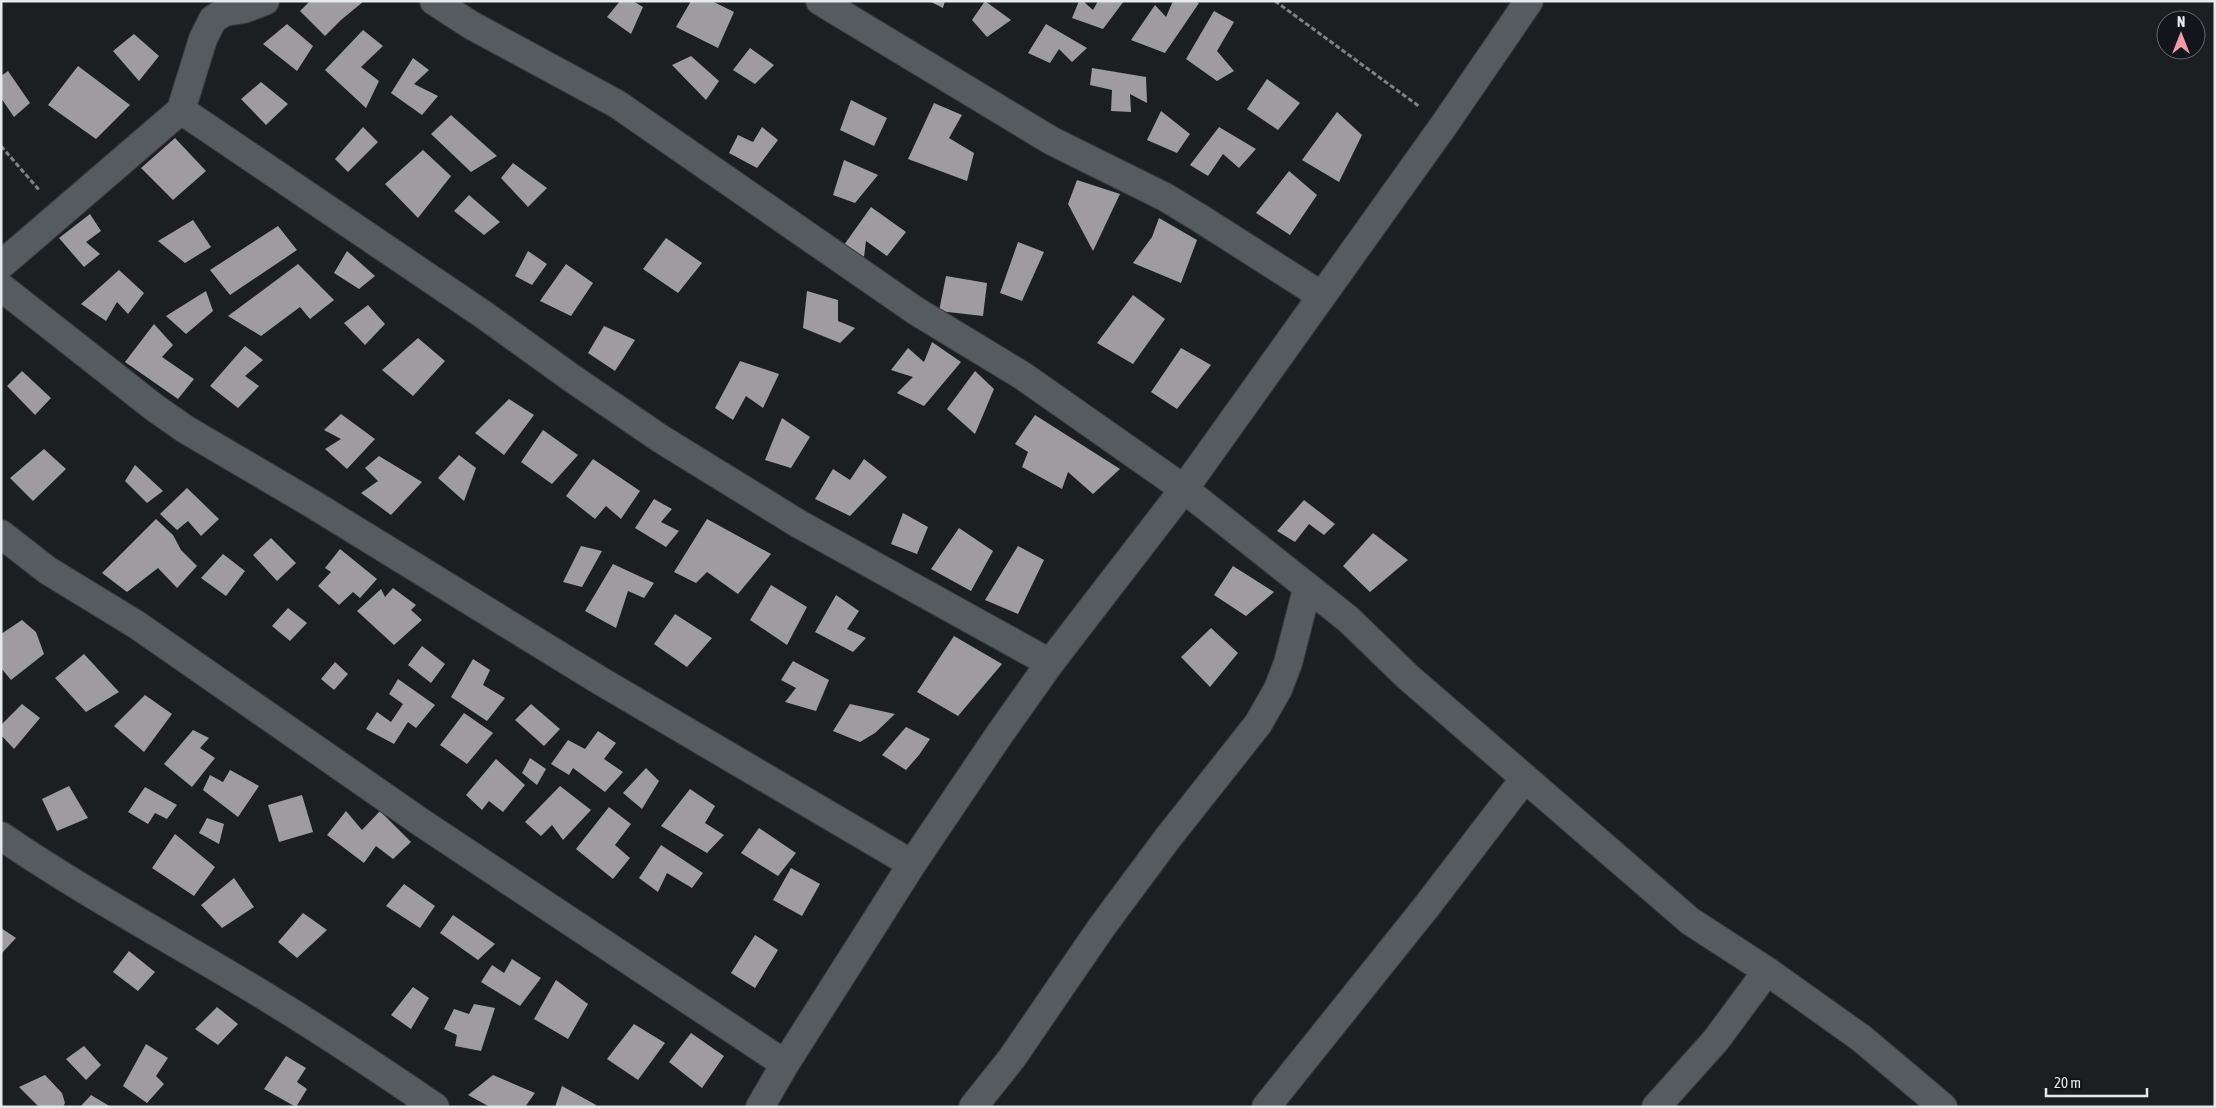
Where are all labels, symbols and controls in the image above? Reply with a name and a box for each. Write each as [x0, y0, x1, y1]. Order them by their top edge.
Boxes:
north arrow [2156, 10, 2206, 60]
text: N [2177, 14, 2185, 30]
scale bar [2046, 1066, 2147, 1098]
text: 20 m [2054, 1074, 2081, 1091]

